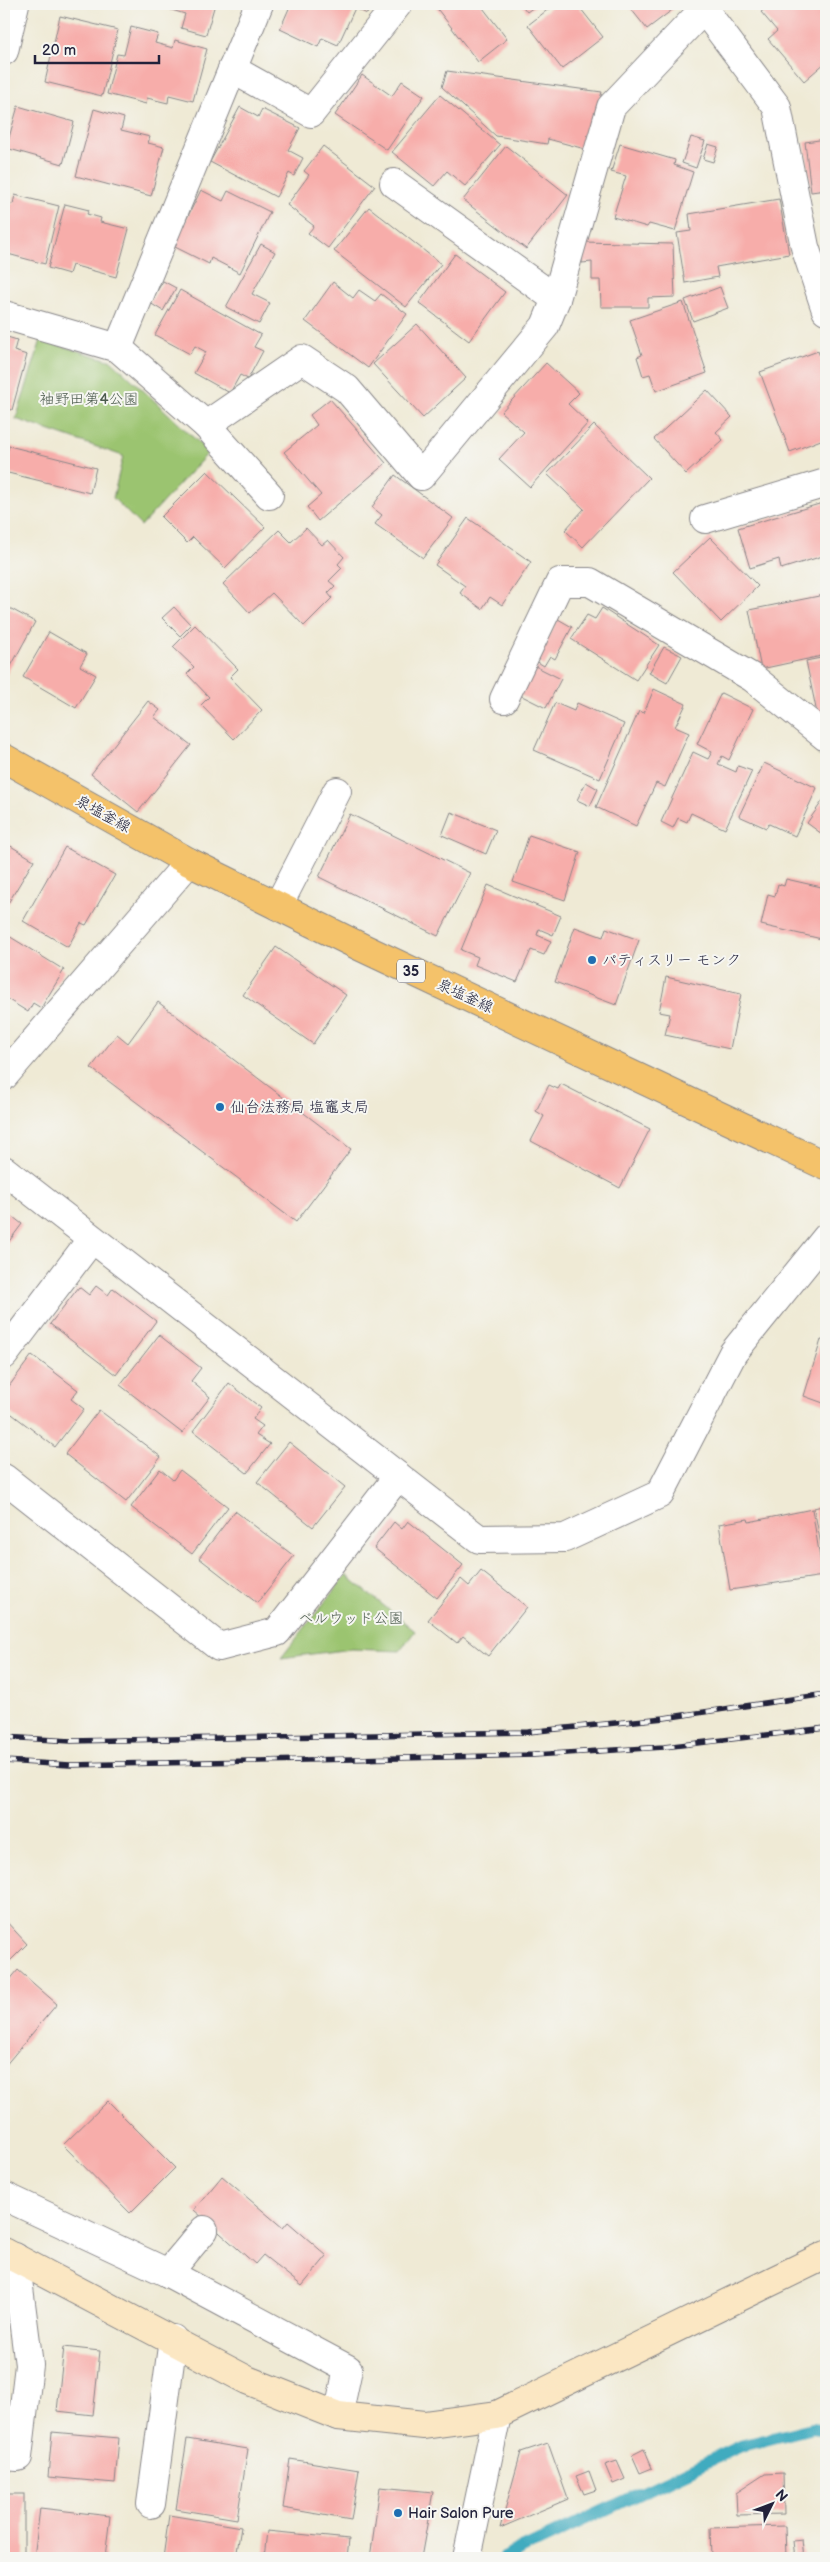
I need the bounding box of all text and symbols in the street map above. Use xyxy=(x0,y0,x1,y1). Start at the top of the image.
scale bar xyxy=(35,32,159,64)
text: 20 m xyxy=(42,41,76,60)
park label: 袖野田第4公園 xyxy=(39,390,139,409)
street label: 泉塩釜線 xyxy=(72,791,134,837)
place label: パティスリー モンク xyxy=(602,951,741,970)
marker: パティスリー モンク xyxy=(586,954,598,966)
road number: 35 xyxy=(397,959,425,982)
street label: 泉塩釜線 xyxy=(434,975,496,1017)
place label: 仙台法務局 塩竈支局 xyxy=(230,1098,369,1117)
marker: 仙台法務局 塩竈支局 xyxy=(214,1101,226,1113)
park label: ベルウッド公園 xyxy=(298,1609,404,1628)
north arrow xyxy=(748,2480,798,2530)
text: N xyxy=(771,2486,791,2505)
place label: Hair Salon Pure xyxy=(408,2504,514,2523)
marker: Hair Salon Pure xyxy=(392,2507,404,2519)

